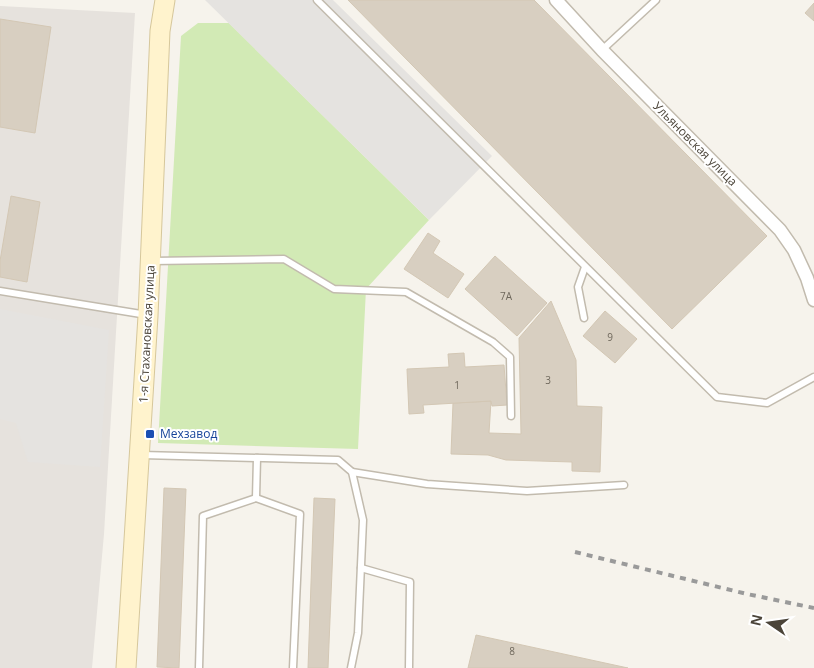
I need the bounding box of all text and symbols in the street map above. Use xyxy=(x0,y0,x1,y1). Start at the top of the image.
street label: Ульяновская улица xyxy=(649,98,741,190)
street label: 1-я Стахановская улица xyxy=(134,265,159,403)
house number: 7А xyxy=(500,289,513,303)
house number: 9 xyxy=(607,330,613,344)
house number: 3 xyxy=(545,373,551,387)
house number: 1 xyxy=(454,378,460,392)
place label: Мехзавод xyxy=(160,425,217,442)
marker: Мехзавод xyxy=(144,428,156,440)
north arrow xyxy=(744,598,794,648)
text: N xyxy=(745,612,766,628)
house number: 8 xyxy=(509,644,515,658)

